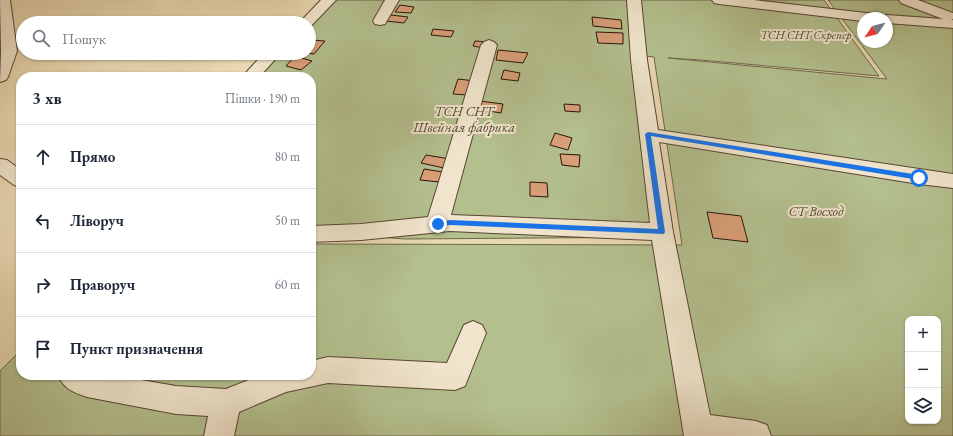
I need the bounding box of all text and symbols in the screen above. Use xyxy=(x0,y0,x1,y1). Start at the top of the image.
north arrow xyxy=(857,12,893,48)
search box xyxy=(16,16,316,60)
icon: search xyxy=(30,27,52,49)
park label: ТСН СНТ Скрепер xyxy=(760,27,852,43)
text: Пошук xyxy=(62,29,106,48)
text: 3 хв xyxy=(32,87,62,109)
text: Пішки · 190 m xyxy=(225,90,300,107)
park label: ТСН СНТ Швейная фабрика xyxy=(412,102,515,136)
icon: ahead xyxy=(32,146,54,168)
text: Прямо xyxy=(70,147,115,166)
text: 80 m xyxy=(275,148,300,165)
route start xyxy=(910,169,928,187)
park label: СТ Восход xyxy=(788,202,844,220)
icon: left xyxy=(32,210,54,232)
text: Ліворуч xyxy=(70,211,124,230)
text: 50 m xyxy=(275,212,300,229)
route end xyxy=(429,215,447,233)
icon: right xyxy=(32,274,54,296)
text: Праворуч xyxy=(70,275,135,294)
text: 60 m xyxy=(275,276,300,293)
map controls xyxy=(905,316,941,424)
button: + xyxy=(905,316,941,352)
icon: arrive xyxy=(32,338,54,360)
text: Пункт призначення xyxy=(70,339,203,358)
button: − xyxy=(905,352,941,388)
button: layers xyxy=(905,388,941,424)

